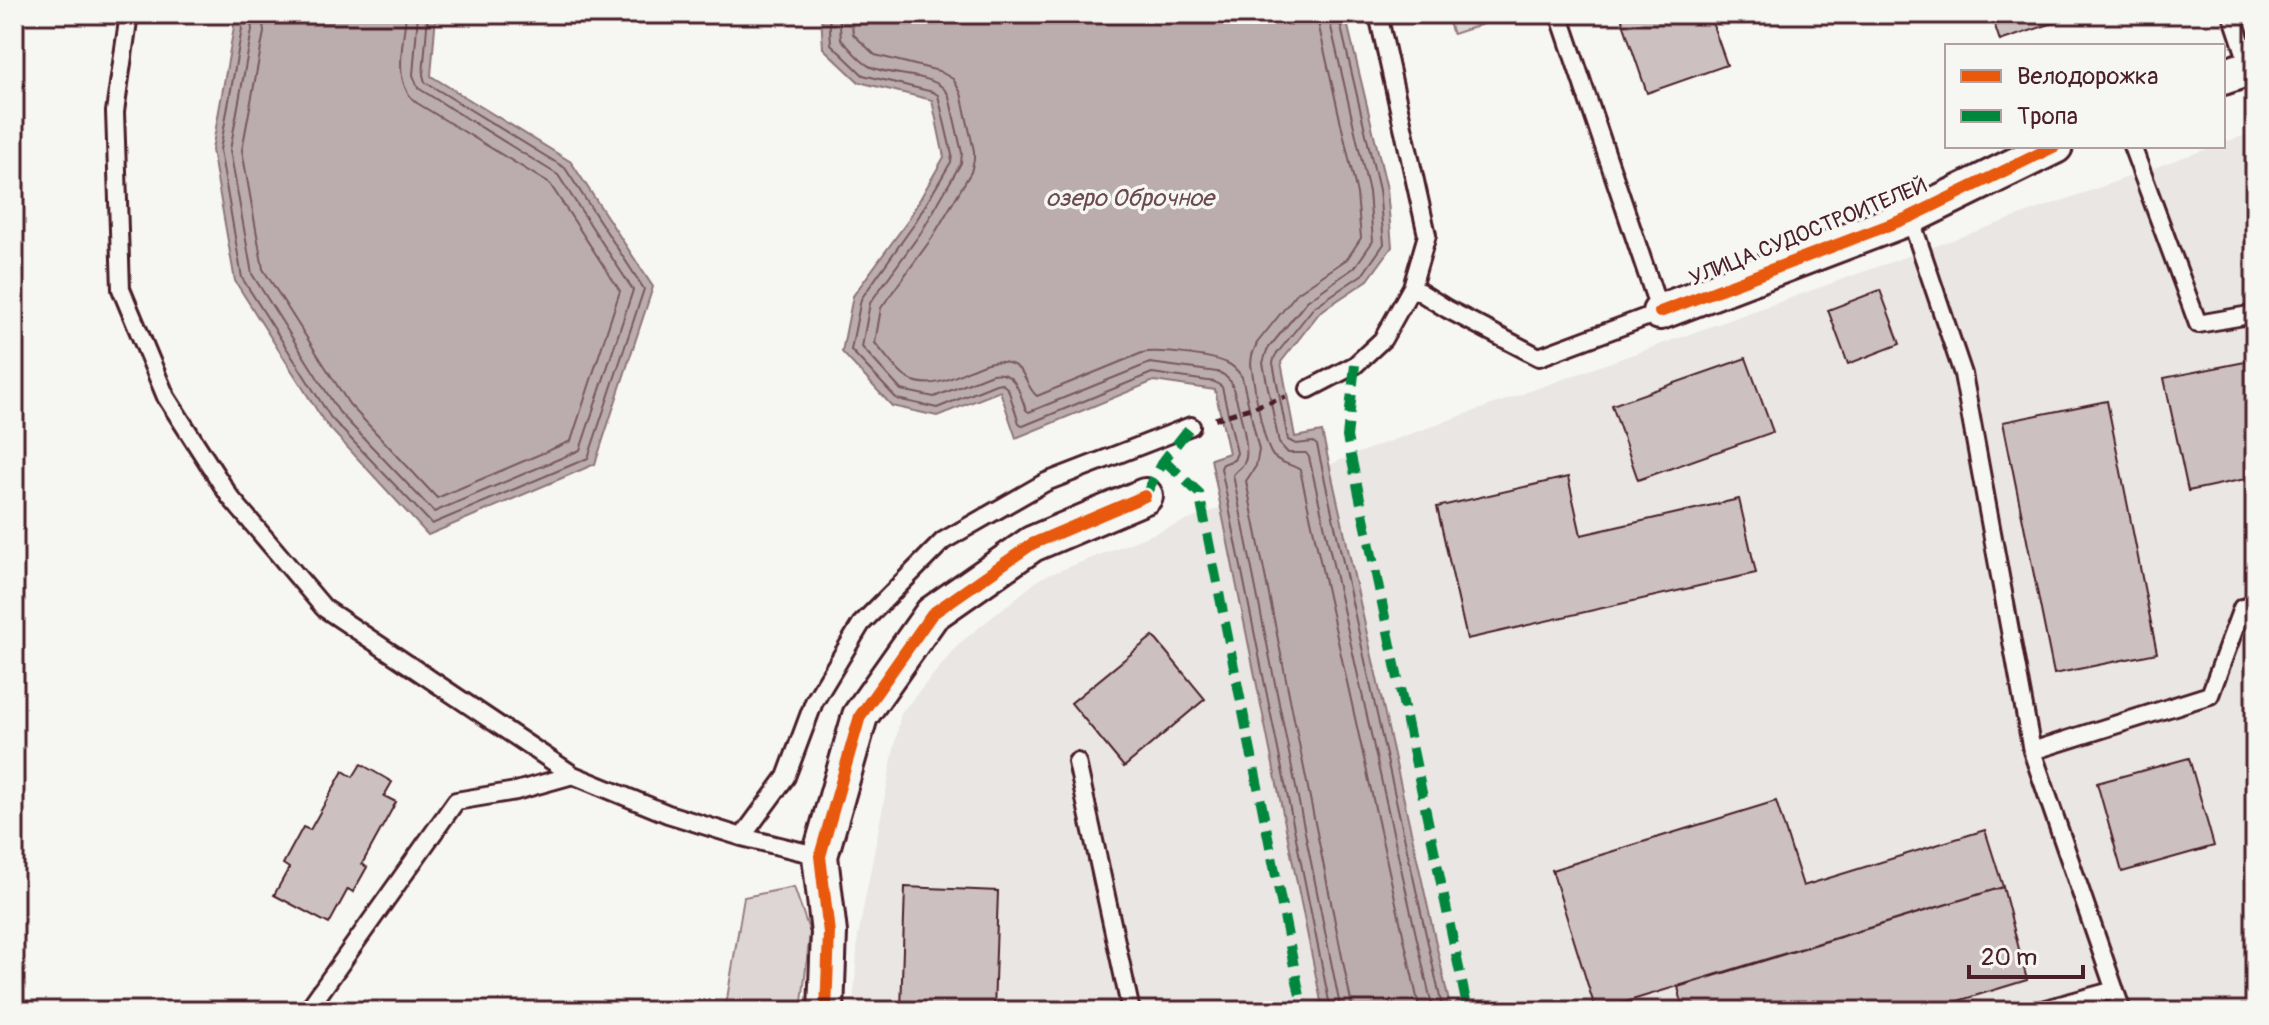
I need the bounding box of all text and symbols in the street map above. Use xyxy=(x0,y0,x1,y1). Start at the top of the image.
legend xyxy=(1945,44,2225,148)
text: Велодорожка xyxy=(2017,62,2158,91)
text: Тропа xyxy=(2017,102,2078,131)
street label: УЛИЦА СУДОСТРОИТЕЛЕЙ xyxy=(1685,172,1931,292)
water label: озеро Оброчное xyxy=(1046,184,1216,213)
scale bar xyxy=(1969,929,2083,979)
text: 20 m xyxy=(1981,943,2037,972)

